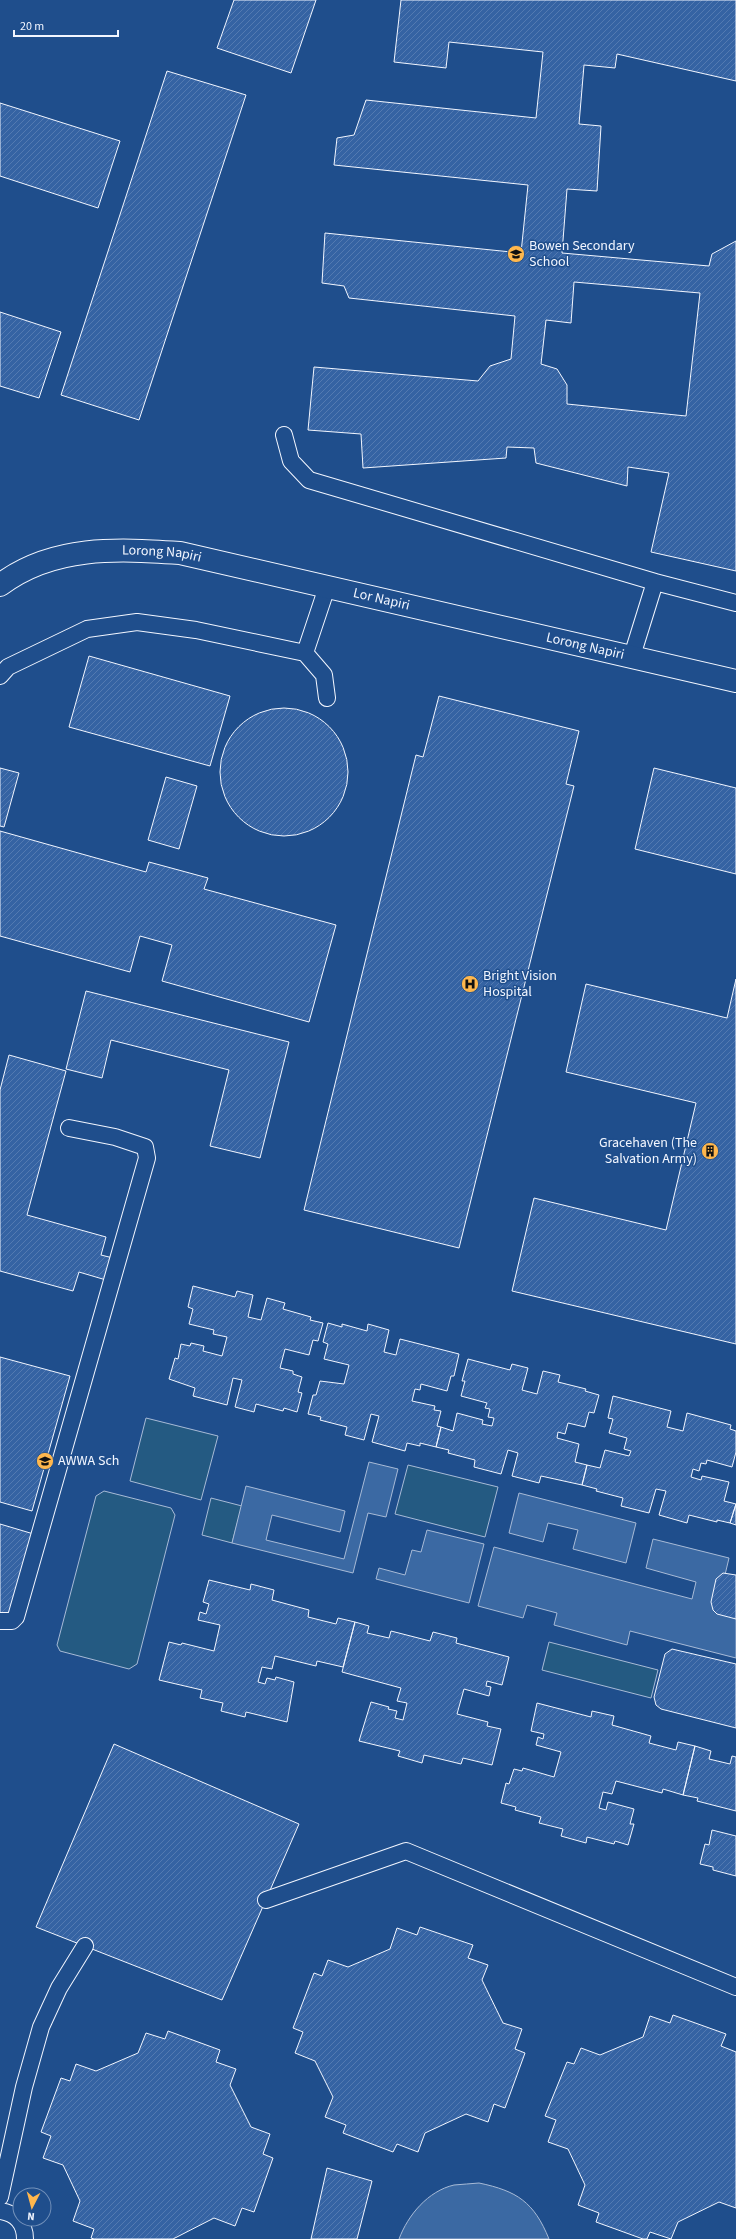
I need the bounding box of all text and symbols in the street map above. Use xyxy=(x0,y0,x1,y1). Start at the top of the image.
scale bar xyxy=(14,12,118,38)
text: 20 m xyxy=(20,18,44,35)
place label: Bowen Secondary School xyxy=(529,236,635,272)
school or university icon: Bowen Secondary School xyxy=(506,244,526,264)
street label: Lorong Napiri xyxy=(122,541,203,568)
street label: Lor Napiri xyxy=(351,583,412,616)
street label: Lorong Napiri xyxy=(544,628,626,665)
place label: Bright Vision Hospital xyxy=(483,966,557,1002)
hospital icon: Bright Vision Hospital xyxy=(460,974,480,994)
place label: Gracehaven (The Salvation Army) xyxy=(599,1133,697,1169)
building icon: Gracehaven (The Salvation Army) xyxy=(700,1141,720,1161)
school or university icon: AWWA Sch xyxy=(35,1451,55,1471)
place label: AWWA Sch xyxy=(58,1451,120,1471)
north arrow xyxy=(12,2187,52,2227)
text: N xyxy=(27,2209,35,2224)

